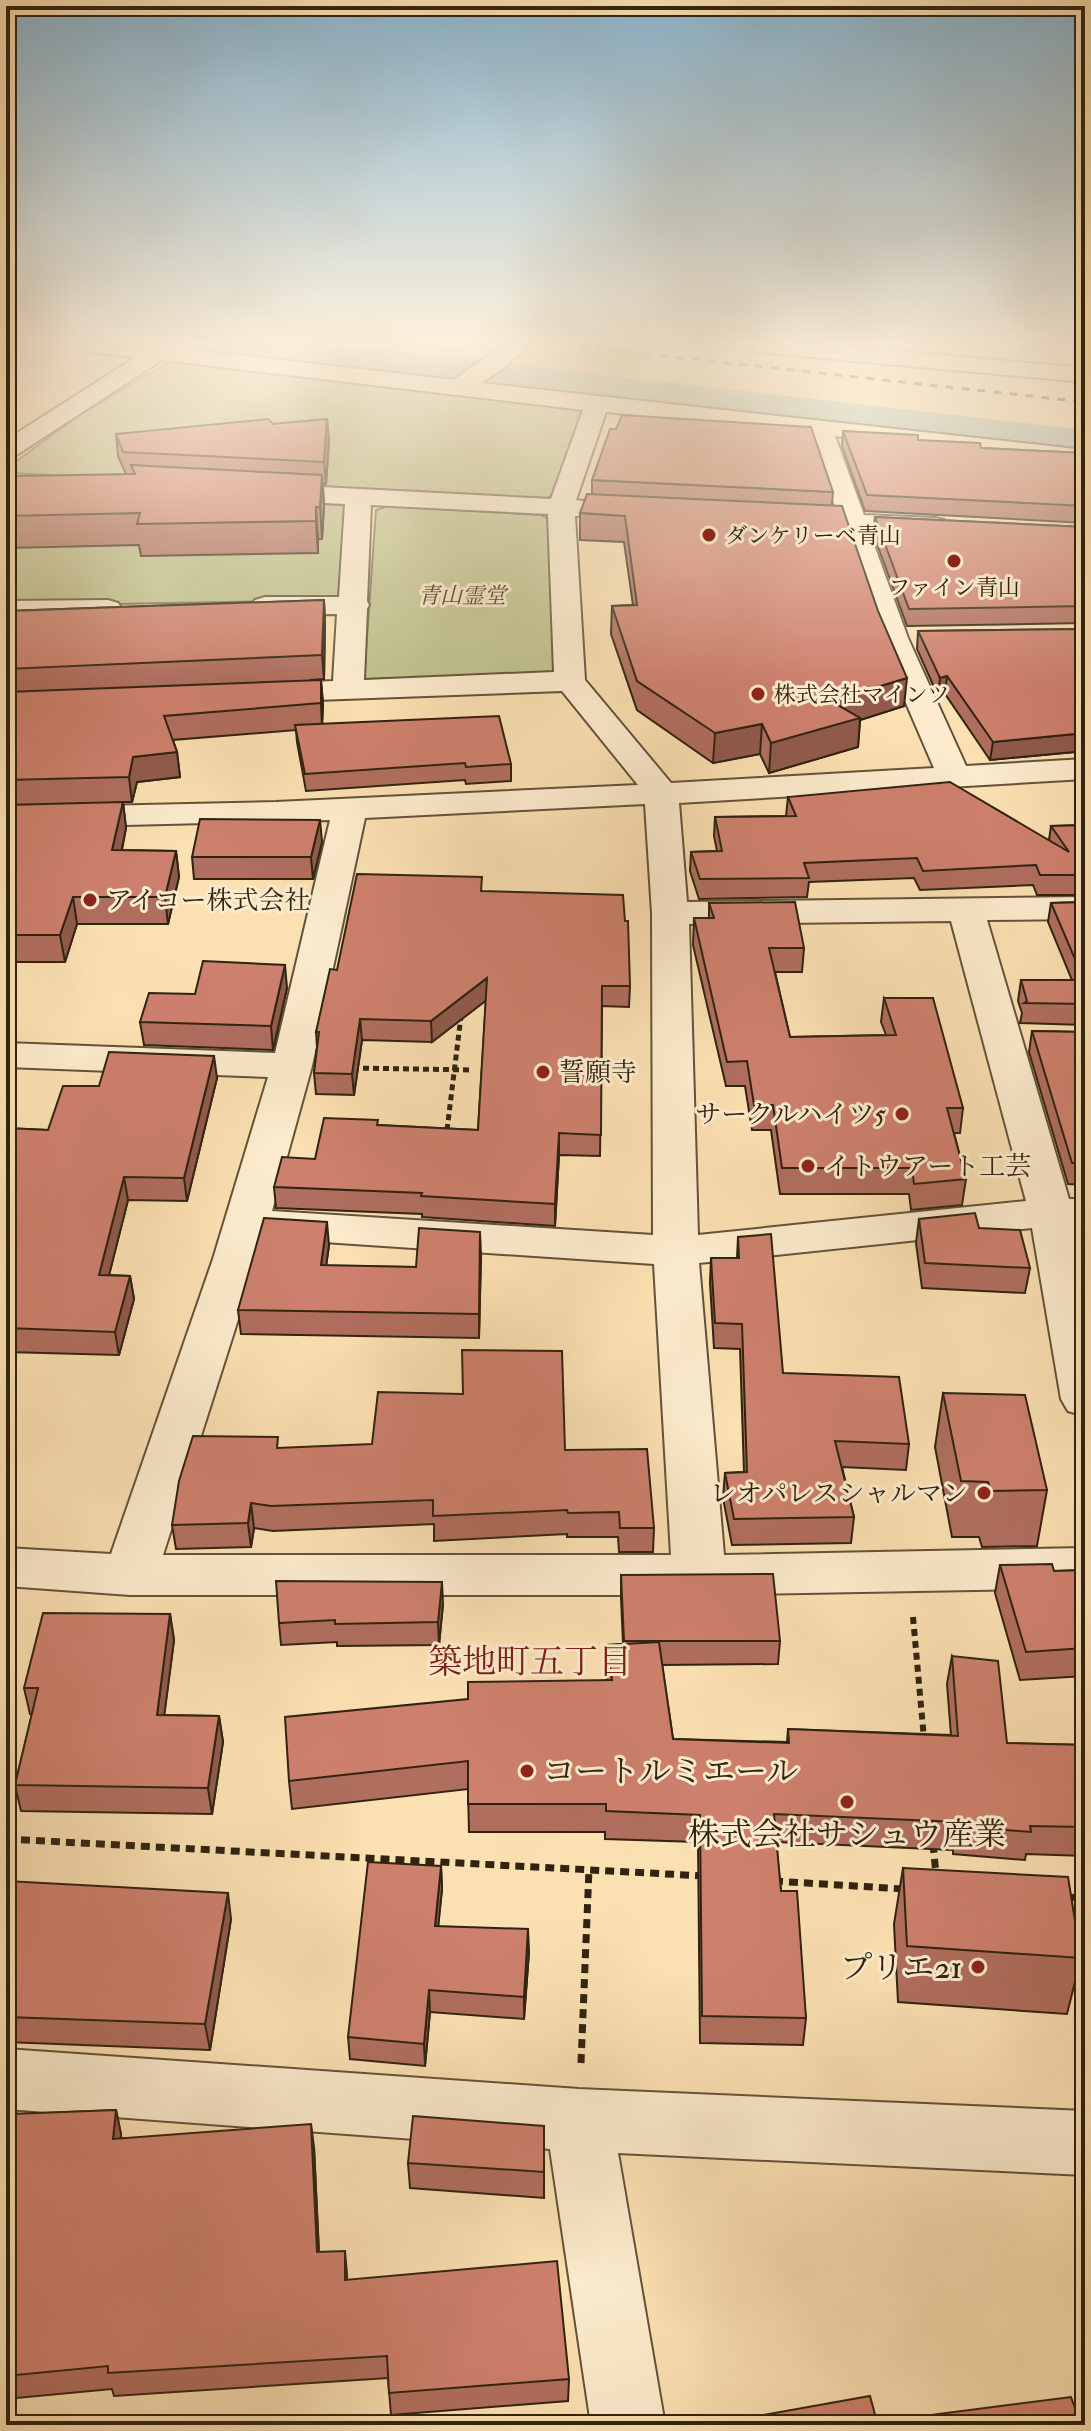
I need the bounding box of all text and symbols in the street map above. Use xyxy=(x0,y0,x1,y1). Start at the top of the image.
place label: ダンケリーベ青山 xyxy=(725,522,901,550)
marker: ダンケリーベ青山 xyxy=(700,526,718,544)
marker: ファイン青山 xyxy=(945,552,963,570)
place label: ファイン青山 xyxy=(888,574,1020,602)
park label: 青山霊堂 xyxy=(418,582,509,610)
place label: 株式会社マインツ xyxy=(774,681,950,709)
marker: 株式会社マインツ xyxy=(749,685,767,703)
place label: アイコー株式会社 xyxy=(106,885,311,917)
marker: アイコー株式会社 xyxy=(81,891,99,909)
place label: 誓願寺 xyxy=(559,1057,637,1089)
marker: 誓願寺 xyxy=(534,1063,552,1081)
place label: サークルハイツ5 xyxy=(695,1099,887,1131)
marker: サークルハイツ5 xyxy=(893,1105,911,1123)
place label: イトウアート工芸 xyxy=(824,1151,1031,1183)
marker: イトウアート工芸 xyxy=(799,1157,817,1175)
place label: レオパレスシャルマン xyxy=(710,1478,968,1510)
marker: レオパレスシャルマン xyxy=(975,1484,993,1502)
district label: 築地町五丁目 xyxy=(428,1641,632,1684)
place label: コートルミエール xyxy=(543,1752,798,1792)
marker: コートルミエール xyxy=(518,1762,536,1780)
marker: 株式会社サシュウ産業 xyxy=(838,1793,856,1811)
place label: 株式会社サシュウ産業 xyxy=(688,1815,1006,1855)
place label: プリエ21 xyxy=(840,1948,962,1988)
marker: プリエ21 xyxy=(969,1958,987,1976)

